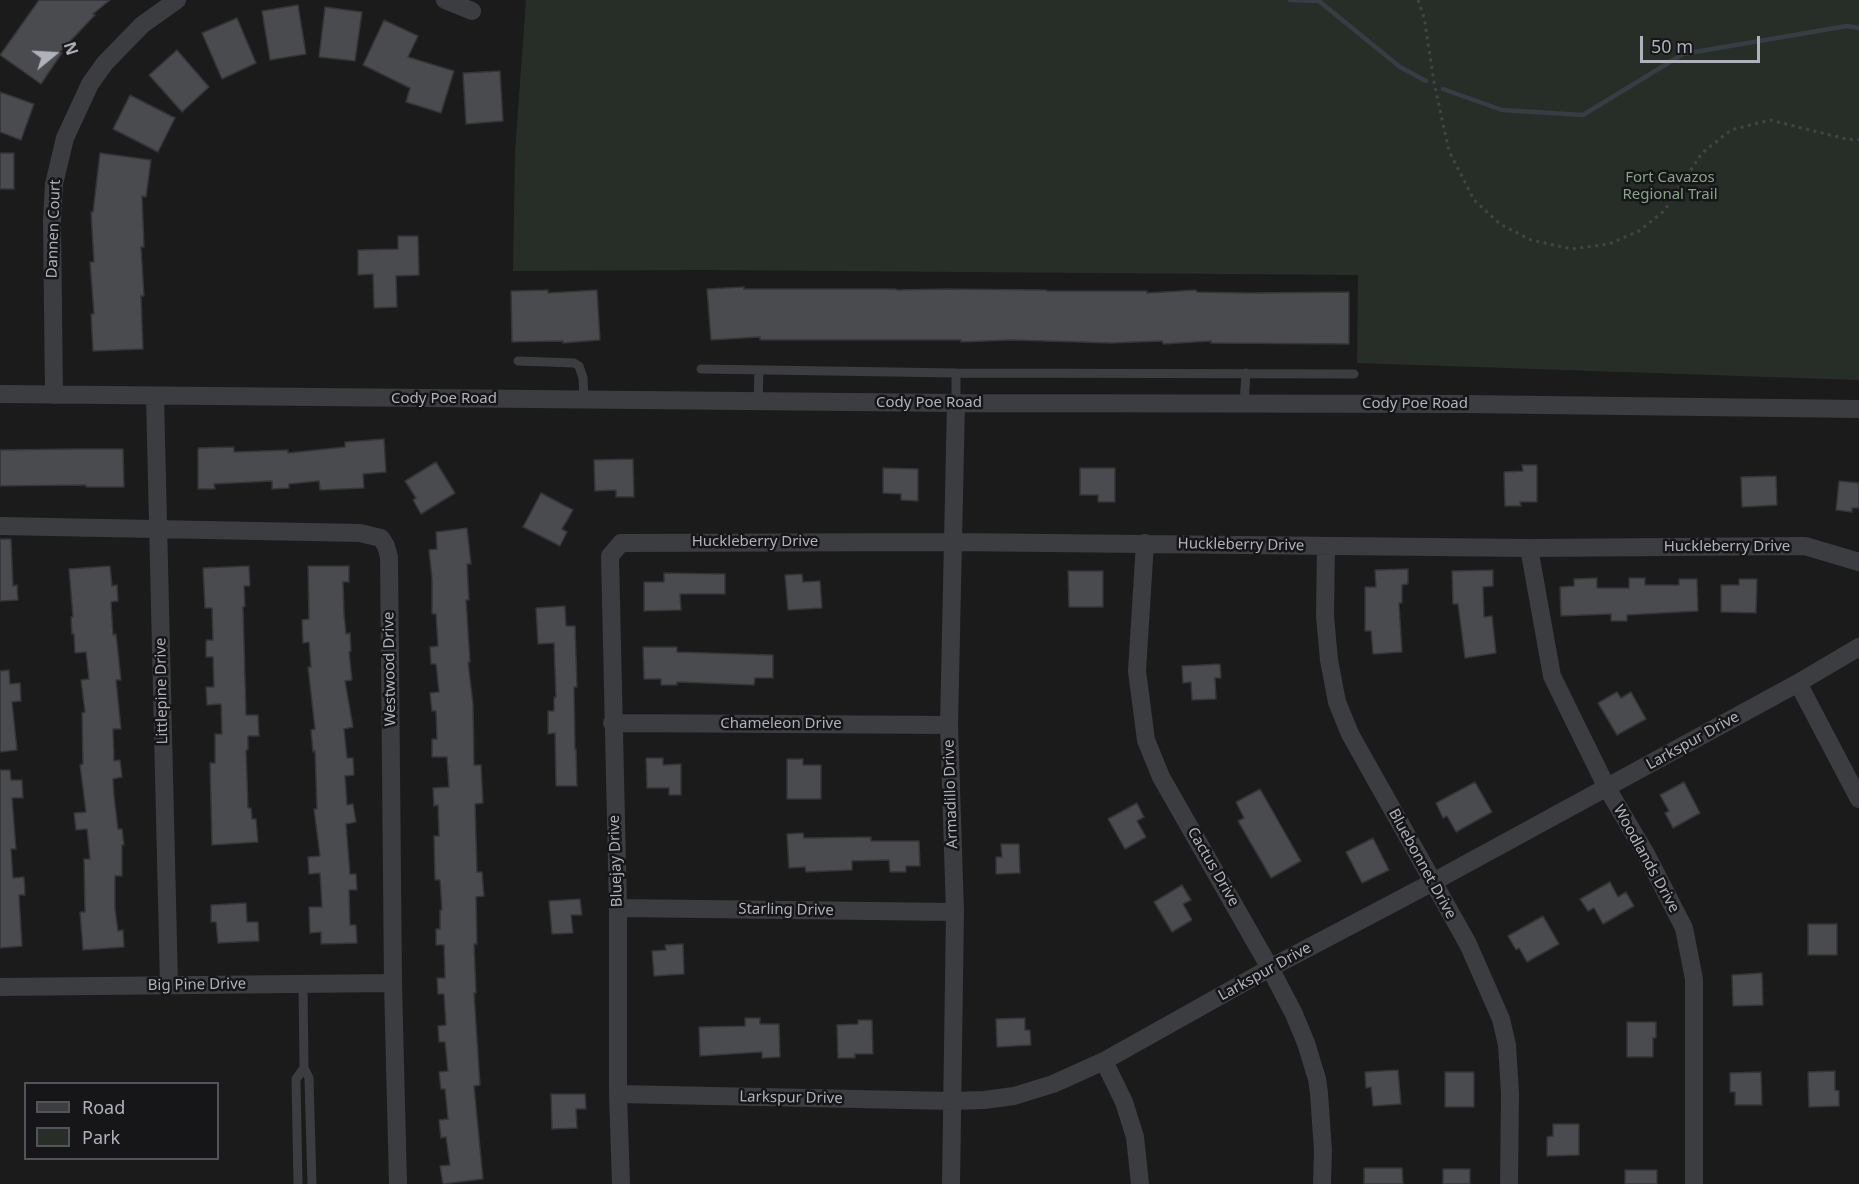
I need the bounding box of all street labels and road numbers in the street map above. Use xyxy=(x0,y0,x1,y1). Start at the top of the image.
street label: Dannen Court xyxy=(43,179,65,279)
street label: Cody Poe Road xyxy=(391,390,497,408)
street label: Cody Poe Road xyxy=(876,394,982,412)
street label: Cody Poe Road xyxy=(1362,395,1468,413)
street label: Huckleberry Drive xyxy=(692,533,818,551)
street label: Huckleberry Drive xyxy=(1178,535,1304,555)
street label: Huckleberry Drive xyxy=(1664,538,1790,556)
street label: Westwood Drive xyxy=(380,611,400,727)
street label: Littlepine Drive xyxy=(152,637,172,745)
street label: Larkspur Drive xyxy=(1643,708,1743,774)
street label: Chameleon Drive xyxy=(720,715,842,733)
street label: Armadillo Drive xyxy=(940,739,962,849)
street label: Woodlands Drive xyxy=(1609,802,1683,916)
street label: Bluebonnet Drive xyxy=(1384,806,1460,922)
street label: Bluejay Drive xyxy=(605,815,627,907)
street label: Cactus Drive xyxy=(1183,824,1243,910)
street label: Starling Drive xyxy=(738,900,834,920)
street label: Larkspur Drive xyxy=(1215,939,1315,1005)
street label: Big Pine Drive xyxy=(148,975,246,995)
street label: Larkspur Drive xyxy=(739,1088,843,1108)

